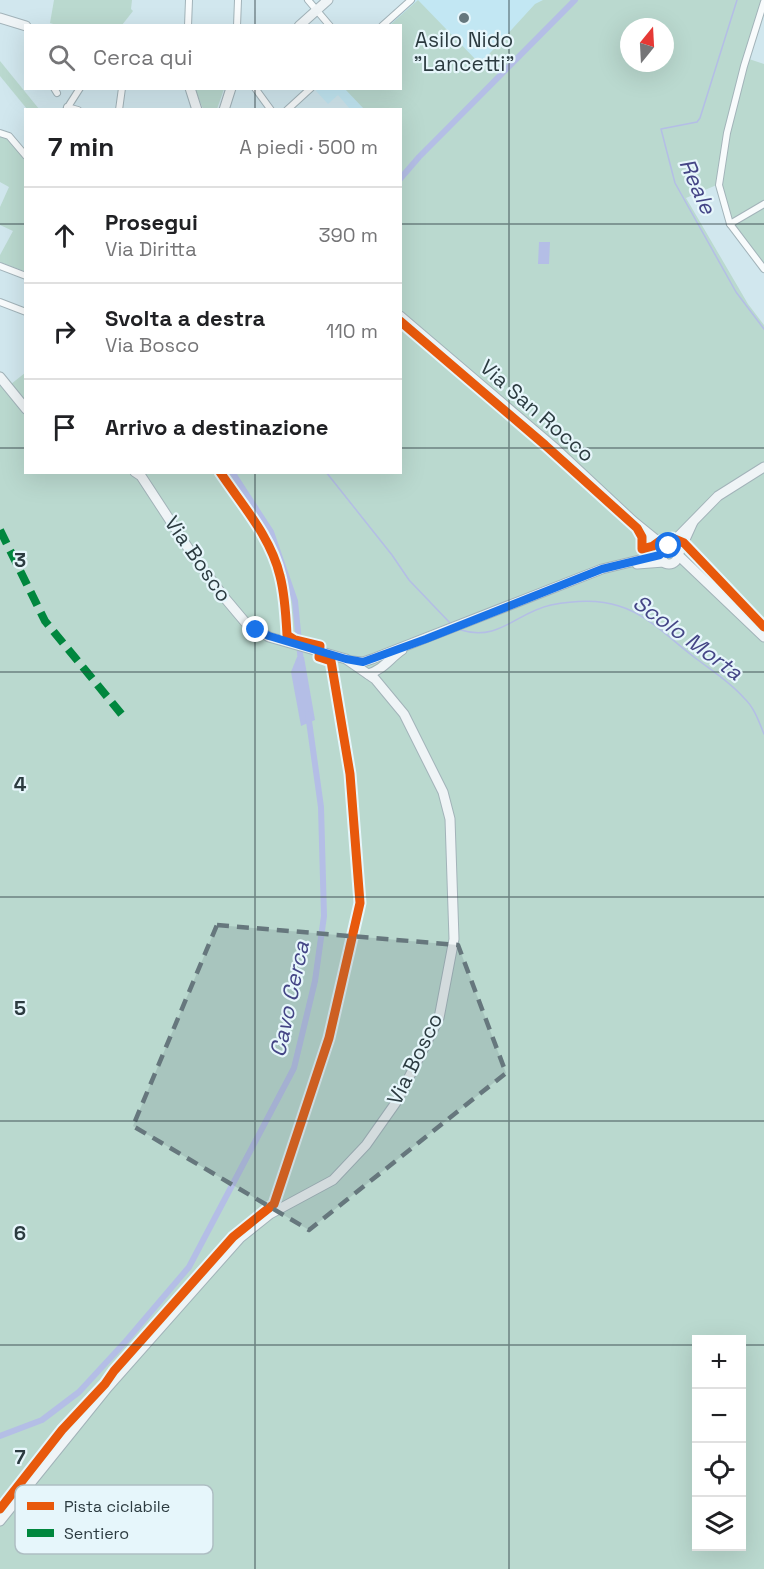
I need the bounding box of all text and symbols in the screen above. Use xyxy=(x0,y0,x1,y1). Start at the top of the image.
marker: Asilo Nido "Lancetti" xyxy=(457,11,471,25)
north arrow xyxy=(620,18,674,72)
search box xyxy=(24,24,402,90)
place label: Asilo Nido "Lancetti" xyxy=(414,26,514,77)
icon: search xyxy=(45,41,78,74)
text: Cerca qui xyxy=(93,43,193,71)
text: 7 min xyxy=(48,130,114,164)
text: A piedi · 500 m xyxy=(239,134,378,160)
water label: Reale xyxy=(673,154,723,219)
text: Prosegui xyxy=(105,208,198,236)
icon: ahead xyxy=(48,219,81,252)
text: 390 m xyxy=(319,222,378,248)
text: Via Diritta xyxy=(105,236,197,262)
text: Svolta a destra xyxy=(105,304,265,332)
icon: right xyxy=(48,315,81,348)
text: 110 m xyxy=(326,318,378,344)
text: Via Bosco xyxy=(105,332,199,358)
street label: Via San Rocco xyxy=(474,353,600,468)
icon: arrive xyxy=(48,411,81,444)
text: Arrivo a destinazione xyxy=(105,413,328,441)
street label: Via Bosco xyxy=(159,510,238,607)
route start xyxy=(655,532,681,558)
text: 3 xyxy=(14,547,26,573)
water label: Scolo Morta xyxy=(628,588,748,686)
route end xyxy=(242,616,268,642)
text: 4 xyxy=(14,771,27,797)
water label: Cavo Cerca xyxy=(263,938,315,1059)
text: 5 xyxy=(14,995,26,1021)
street label: Via Bosco xyxy=(381,1008,448,1109)
text: 6 xyxy=(14,1220,26,1246)
map controls xyxy=(692,1335,746,1551)
button: + xyxy=(692,1335,746,1389)
button: − xyxy=(692,1389,746,1443)
button: locate xyxy=(692,1443,746,1497)
text: 7 xyxy=(14,1444,26,1470)
legend xyxy=(15,1485,213,1554)
text: Pista ciclabile xyxy=(64,1496,170,1517)
button: layers xyxy=(692,1497,746,1551)
text: Sentiero xyxy=(64,1523,129,1544)

